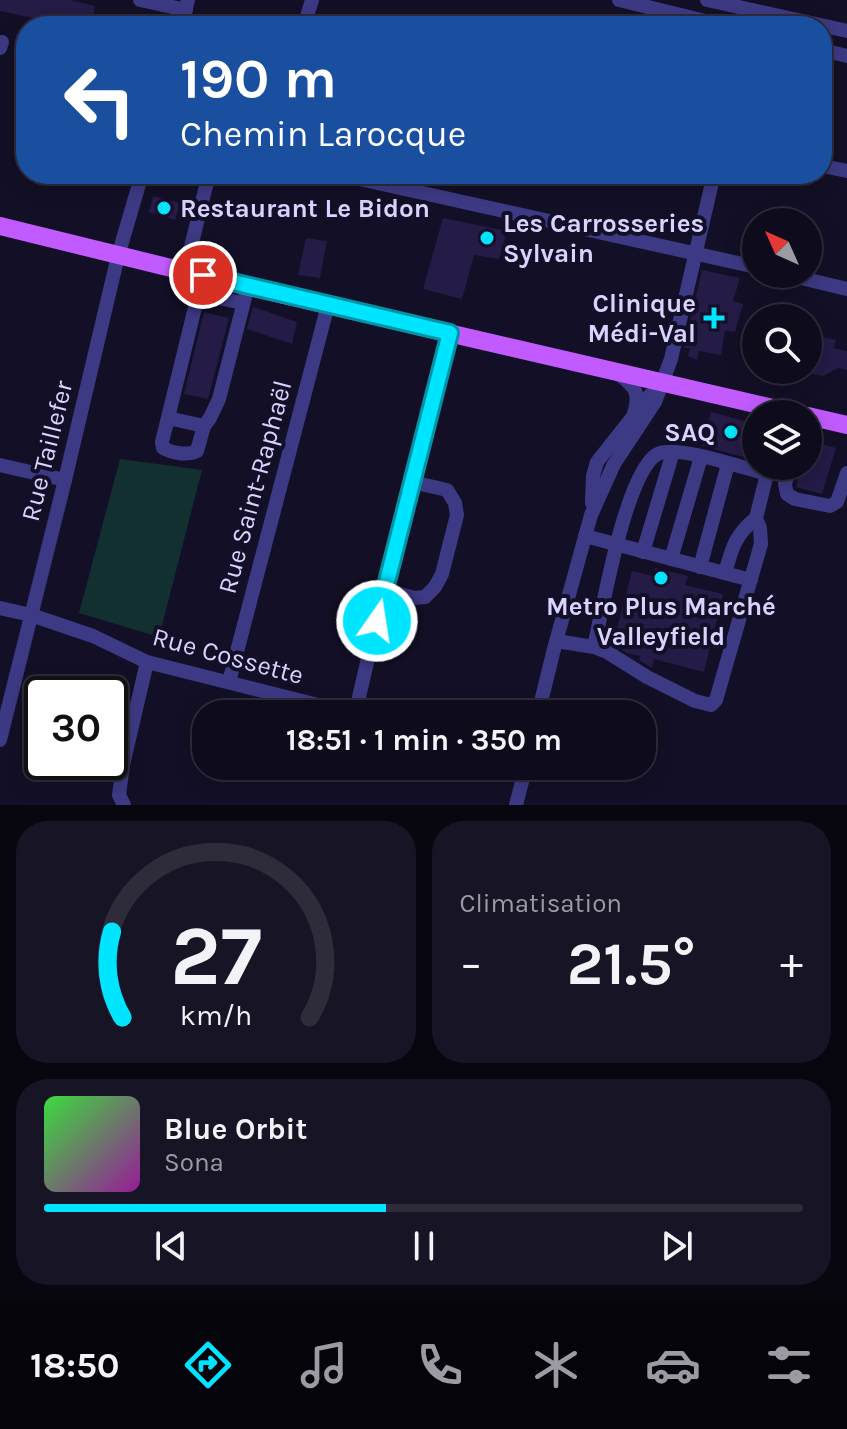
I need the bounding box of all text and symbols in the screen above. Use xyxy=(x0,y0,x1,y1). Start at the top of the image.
text: 190 m xyxy=(180,46,337,111)
icon: left xyxy=(48,48,152,152)
text: Chemin Larocque xyxy=(180,113,466,155)
place label: Restaurant Le Bidon xyxy=(180,193,430,224)
marker: Restaurant Le Bidon xyxy=(155,199,173,217)
place label: Les Carrosseries Sylvain xyxy=(503,208,704,269)
north arrow xyxy=(742,208,822,288)
map controls xyxy=(742,208,822,480)
marker: Les Carrosseries Sylvain xyxy=(478,229,496,247)
pin xyxy=(169,241,237,309)
icon: arrive xyxy=(181,253,225,297)
place label: Clinique Médi-Val xyxy=(588,288,696,349)
button: search xyxy=(742,304,822,384)
marker: Clinique Médi-Val xyxy=(703,307,725,329)
street label: Rue Taillefer xyxy=(15,377,80,524)
street label: Rue Saint-Raphaël xyxy=(212,377,298,597)
button: layers xyxy=(742,400,822,480)
place label: SAQ xyxy=(664,417,715,448)
marker: SAQ xyxy=(722,423,740,441)
marker: Metro Plus Marché Valleyfield xyxy=(652,569,670,587)
position arrow xyxy=(335,579,419,663)
place label: Metro Plus Marché Valleyfield xyxy=(546,591,776,652)
street label: Rue Cossette xyxy=(149,621,307,691)
speed limit sign: 30 xyxy=(24,676,128,780)
text: 18:51 · 1 min · 350 m xyxy=(286,722,562,758)
text: Climatisation xyxy=(460,888,622,919)
text: 27 xyxy=(170,908,262,1005)
text: 21.5° xyxy=(567,929,696,999)
text: − xyxy=(460,938,483,989)
text: + xyxy=(780,938,803,989)
text: km/h xyxy=(180,999,252,1032)
text: Blue Orbit xyxy=(164,1111,307,1147)
text: Sona xyxy=(164,1147,224,1178)
icon: previous xyxy=(149,1224,193,1268)
icon: pause xyxy=(402,1224,446,1268)
icon: next xyxy=(655,1224,699,1268)
icon: directions xyxy=(180,1337,236,1393)
icon: music xyxy=(296,1337,352,1393)
icon: phone xyxy=(412,1337,468,1393)
icon: climate xyxy=(528,1337,584,1393)
icon: car xyxy=(645,1337,701,1393)
icon: filters xyxy=(761,1337,817,1393)
text: 18:50 xyxy=(30,1344,120,1386)

